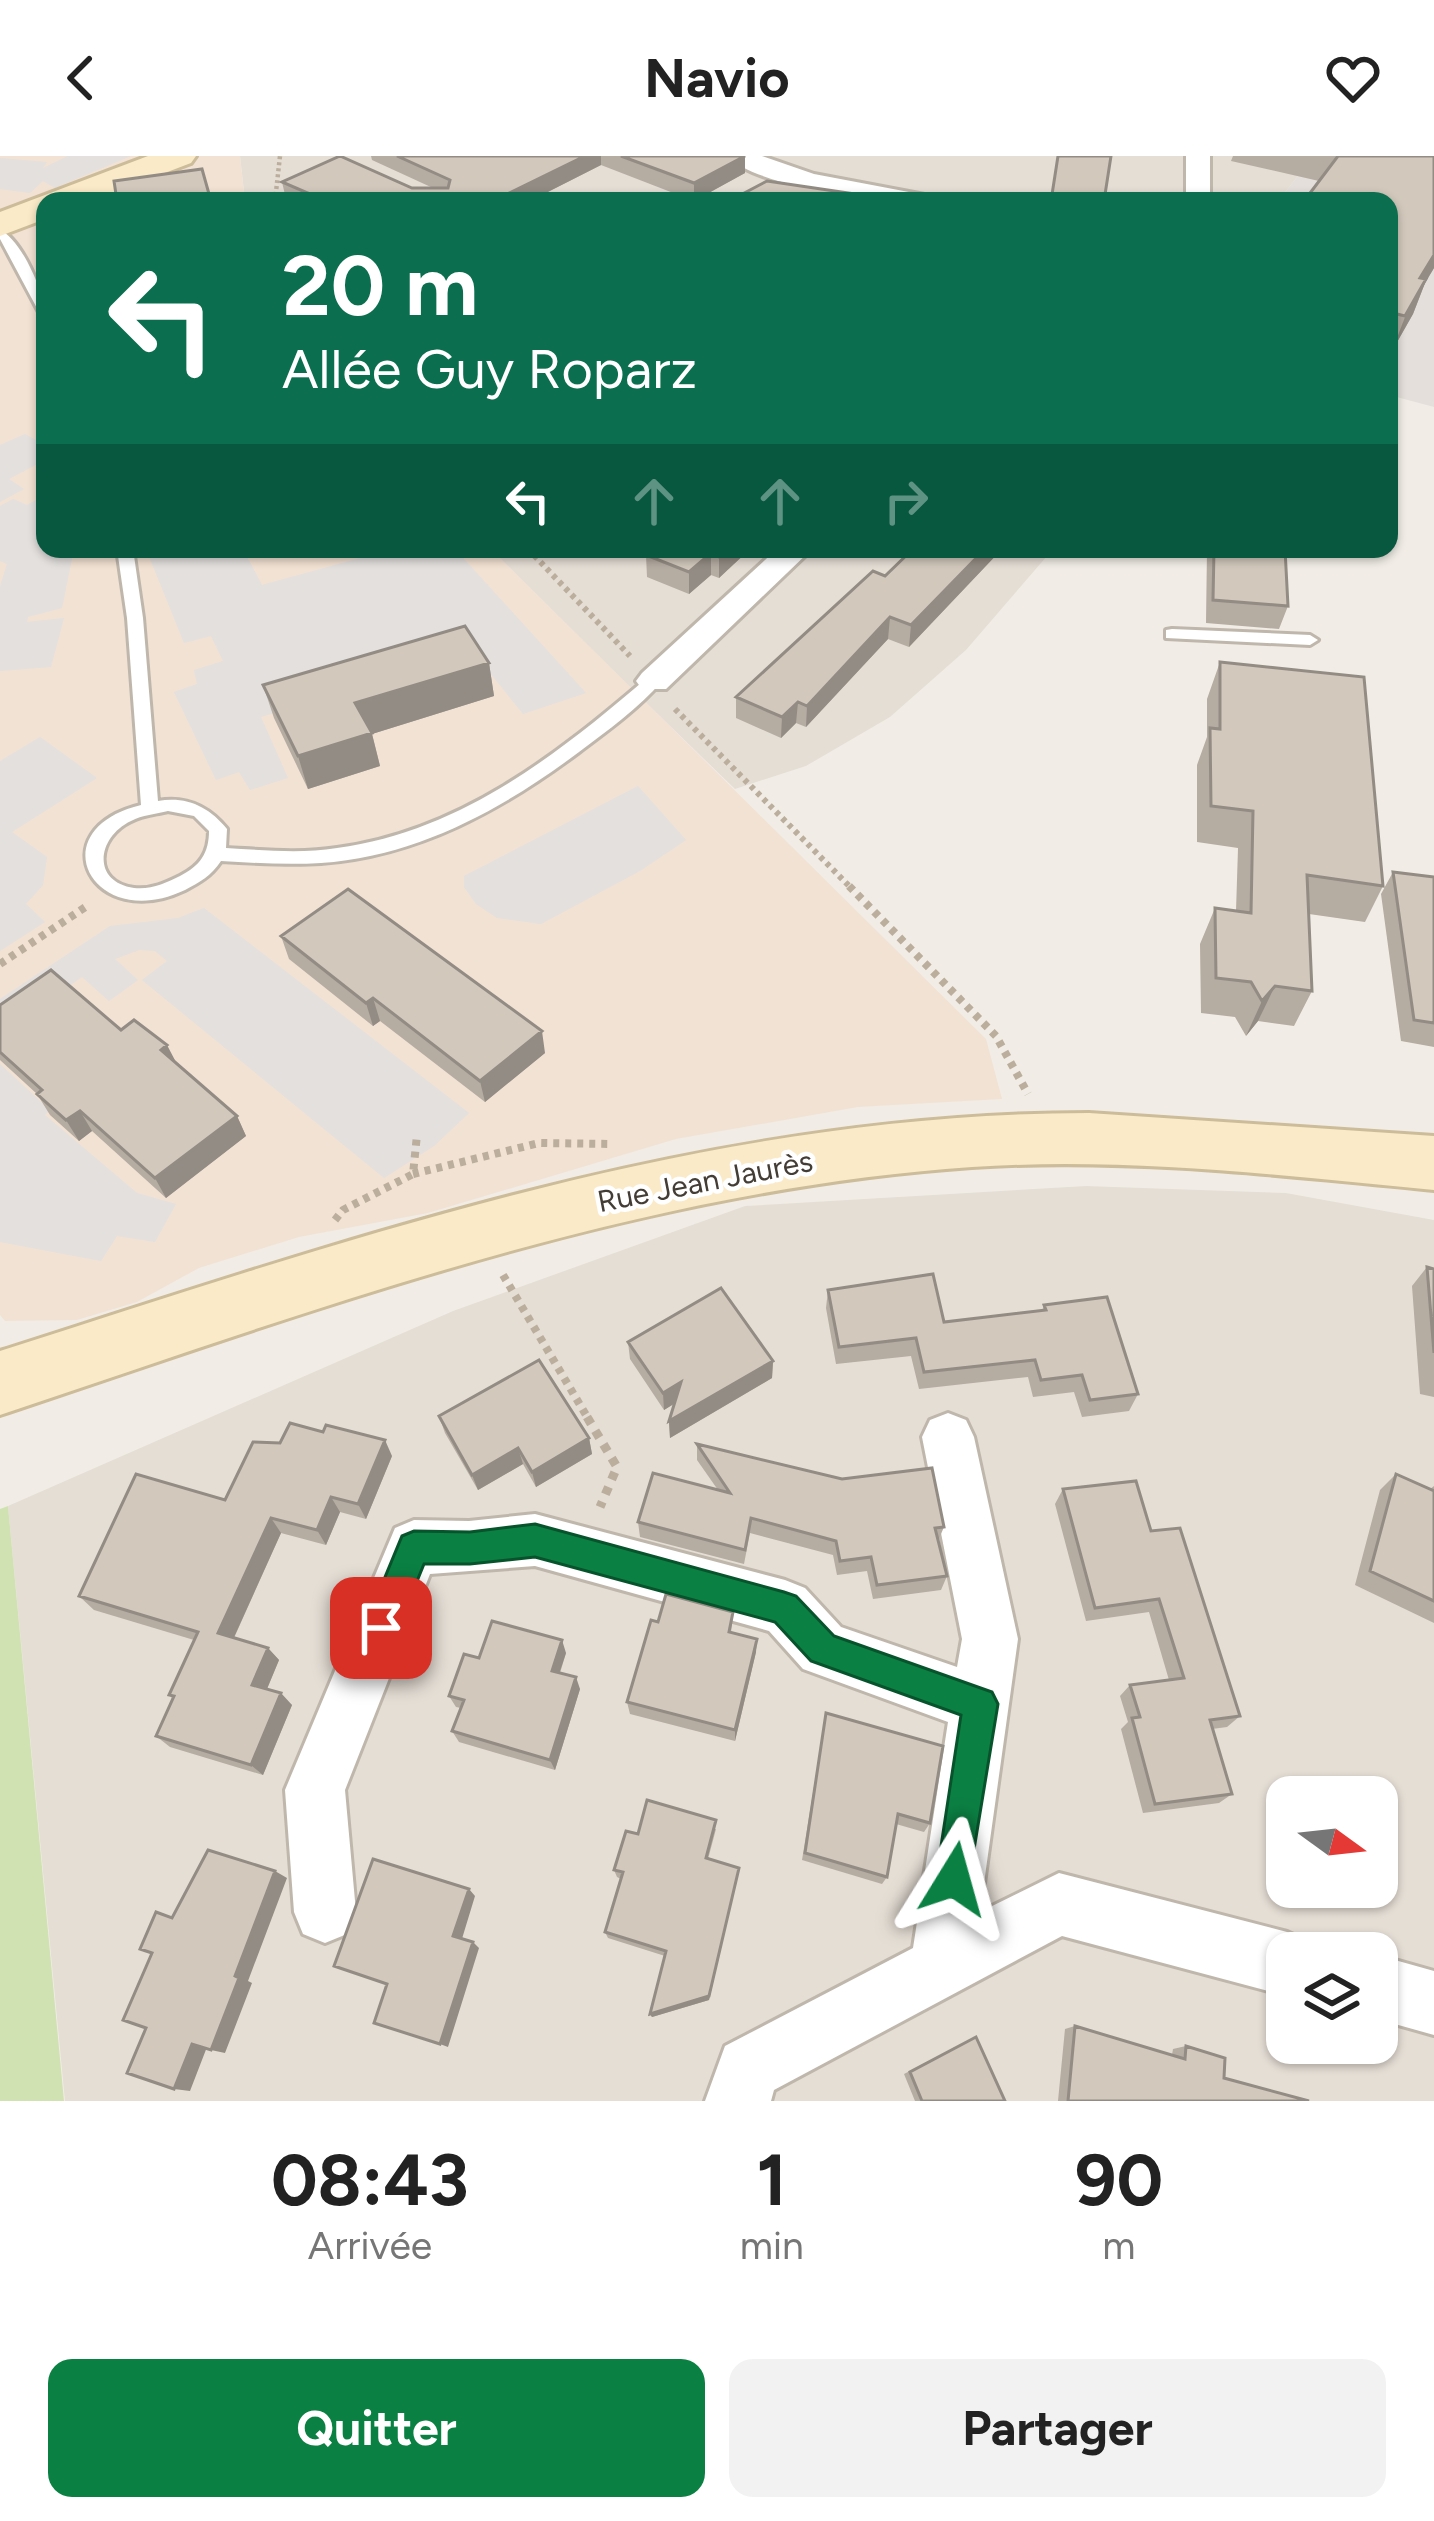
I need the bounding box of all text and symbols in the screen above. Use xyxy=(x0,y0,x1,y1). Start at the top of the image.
icon: back xyxy=(48,45,114,111)
icon: heart xyxy=(1320,45,1386,111)
text: Navio xyxy=(644,46,790,111)
text: 20 m xyxy=(282,235,478,336)
icon: left xyxy=(84,240,240,396)
text: Allée Guy Roparz xyxy=(282,337,697,402)
icon: left xyxy=(495,468,561,534)
icon: ahead xyxy=(621,468,687,534)
icon: ahead xyxy=(747,468,813,534)
icon: right xyxy=(873,468,939,534)
street label: Rue Jean Jaurès xyxy=(594,1142,816,1220)
pin xyxy=(330,1577,432,1679)
icon: arrive xyxy=(348,1595,414,1661)
north arrow xyxy=(1266,1776,1398,1908)
map controls xyxy=(1266,1776,1398,2064)
position arrow xyxy=(891,1816,1017,1942)
button: layers xyxy=(1266,1932,1398,2064)
text: 08:43 xyxy=(271,2137,469,2223)
text: 1 xyxy=(757,2137,787,2223)
text: 90 xyxy=(1075,2137,1163,2223)
text: Arrivée xyxy=(308,2222,432,2269)
text: min xyxy=(740,2222,804,2269)
text: m xyxy=(1102,2222,1136,2269)
button: Quitter xyxy=(48,2359,705,2497)
button: Partager xyxy=(729,2359,1386,2497)

